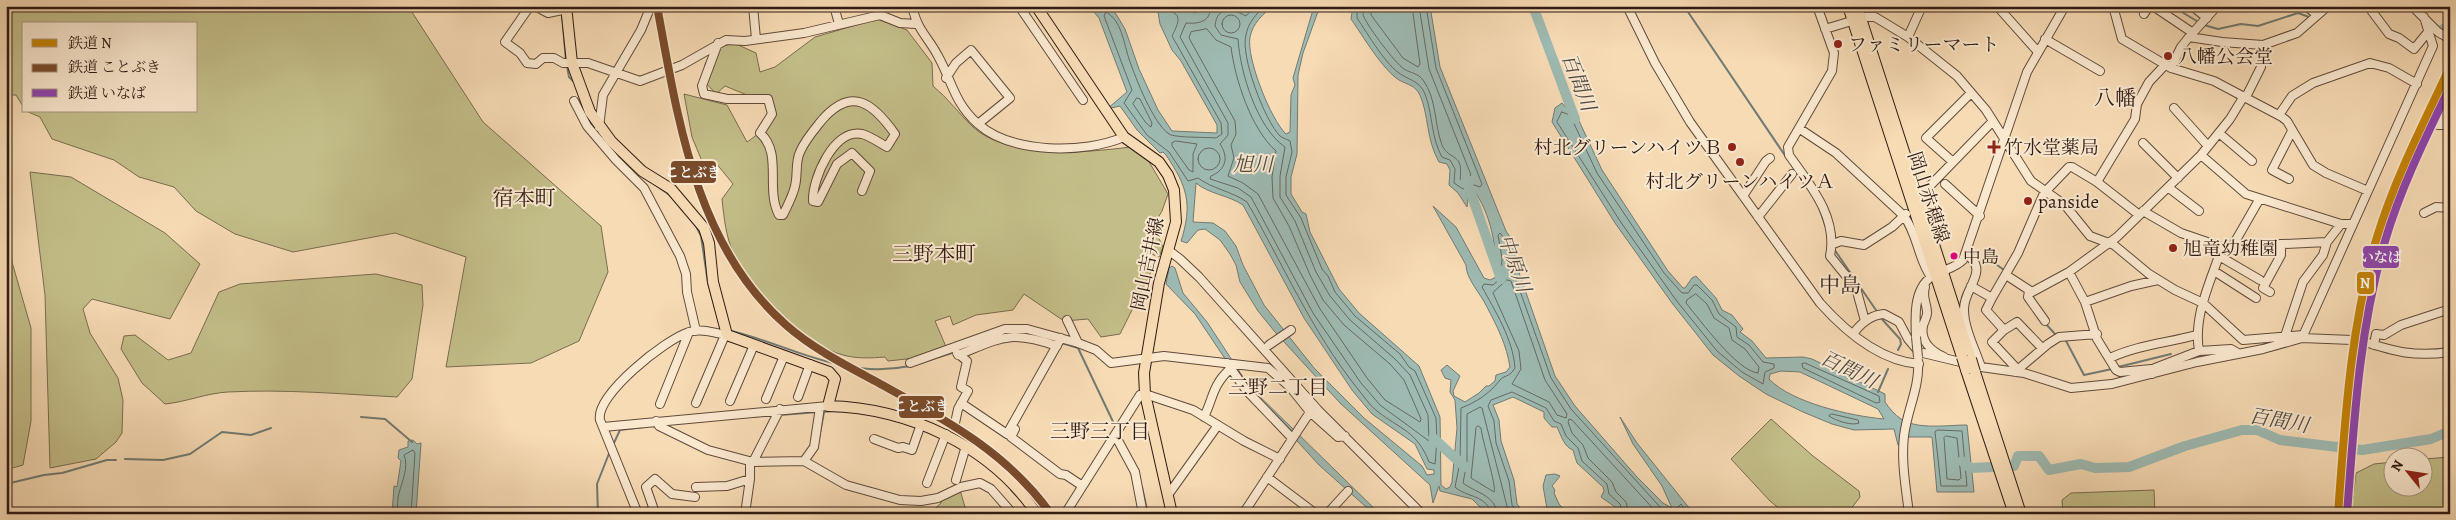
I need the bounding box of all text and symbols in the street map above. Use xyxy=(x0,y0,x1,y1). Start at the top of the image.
legend xyxy=(22,22,198,112)
place label: ファミリーマート xyxy=(1848,32,2000,58)
text: 鉄道 N xyxy=(68,33,112,53)
marker: ファミリーマート xyxy=(1832,38,1844,50)
place label: 八幡公会堂 xyxy=(2178,44,2273,70)
water label: 百間川 xyxy=(1555,49,1603,117)
marker: 八幡公会堂 xyxy=(2162,50,2174,62)
text: 鉄道 ことぶき xyxy=(68,57,161,77)
text: 鉄道 いなば xyxy=(68,83,146,103)
district label: 八幡 xyxy=(2094,84,2136,112)
place label: 村北グリーンハイツＢ xyxy=(1534,135,1722,161)
place label: 竹水堂薬局 xyxy=(2004,135,2099,161)
marker: 村北グリーンハイツＢ xyxy=(1726,141,1738,153)
marker: 竹水堂薬局 xyxy=(1988,141,2000,153)
street label: 岡山赤穂線 xyxy=(1901,148,1955,247)
water label: 旭川 xyxy=(1233,151,1275,178)
marker: 村北グリーンハイツＡ xyxy=(1734,156,1746,168)
line badge: ことぶき xyxy=(670,160,717,184)
text: ことぶき xyxy=(665,163,721,182)
place label: 村北グリーンハイツＡ xyxy=(1646,169,1834,195)
district label: 宿本町 xyxy=(493,184,556,212)
place label: panside xyxy=(2038,189,2099,215)
marker: panside xyxy=(2022,195,2034,207)
street label: 岡山吉井線 xyxy=(1125,215,1171,313)
water label: 中原川 xyxy=(1492,230,1538,298)
place label: 旭竜幼稚園 xyxy=(2183,236,2278,262)
district label: 三野本町 xyxy=(892,240,976,268)
marker: 旭竜幼稚園 xyxy=(2167,242,2179,254)
place label: 中島 xyxy=(1963,245,1999,269)
line badge: いなば xyxy=(2362,245,2400,269)
text: いなば xyxy=(2360,248,2402,267)
marker: 中島 xyxy=(1949,251,1959,261)
district label: 中島 xyxy=(1819,271,1861,299)
line badge: N xyxy=(2356,271,2375,295)
text: N xyxy=(2360,274,2370,293)
water label: 百間川 xyxy=(1816,344,1883,396)
district label: 三野二丁目 xyxy=(1228,374,1328,401)
line badge: ことぶき xyxy=(898,395,945,419)
text: ことぶき xyxy=(893,397,949,416)
water label: 百間川 xyxy=(2247,402,2313,439)
district label: 三野三丁目 xyxy=(1050,418,1150,445)
north arrow xyxy=(2384,448,2434,498)
text: N xyxy=(2386,457,2408,475)

